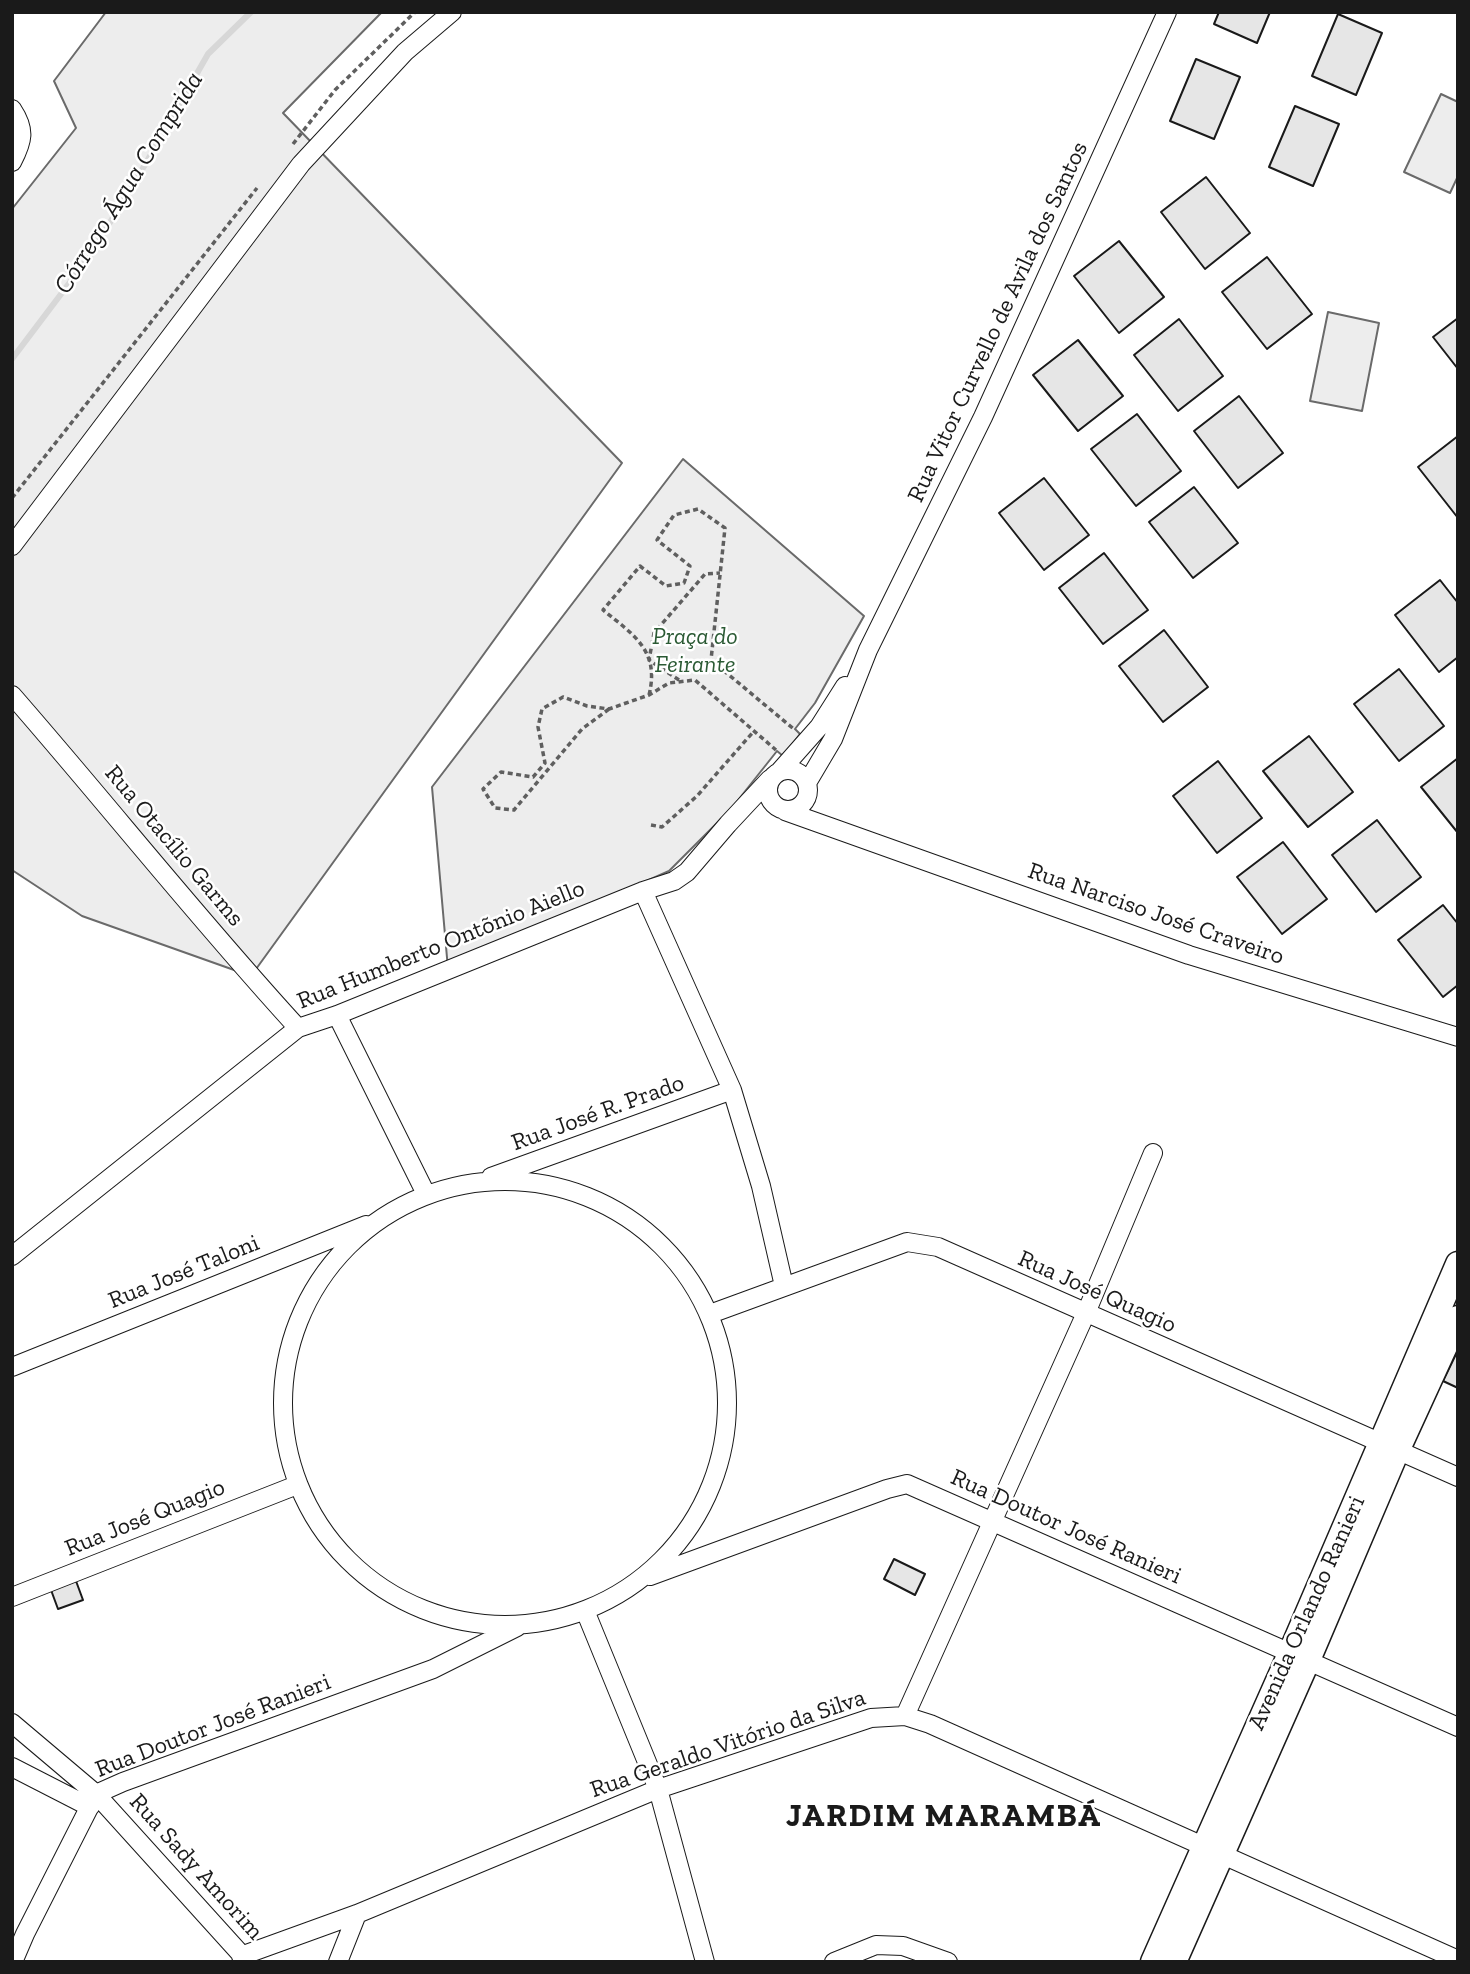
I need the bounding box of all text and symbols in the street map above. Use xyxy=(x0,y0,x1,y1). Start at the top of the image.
water label: Córrego Água Comprida xyxy=(48,66,210,300)
street label: Rua Vitor Curvello de Avila dos Santos xyxy=(902,137,1094,507)
park label: Praça do Feirante xyxy=(652,623,738,679)
street label: Rua Otacílio Garms xyxy=(98,760,250,932)
street label: Rua Narciso José Craveiro xyxy=(1024,857,1288,971)
street label: Rua Humberto Ontõnio Aiello xyxy=(293,874,589,1016)
street label: Rua José R. Prado xyxy=(508,1068,688,1158)
street label: Rua José Taloni xyxy=(104,1229,264,1315)
street label: Rua José Quagio xyxy=(1013,1244,1181,1340)
street label: Rua Doutor José Ranieri xyxy=(946,1463,1186,1591)
street label: Rua José Quagio xyxy=(61,1473,229,1563)
street label: Avenida Orlando Ranieri xyxy=(1242,1491,1372,1735)
street label: Rua Doutor José Ranieri xyxy=(91,1668,335,1784)
street label: Rua Geraldo Vitório da Silva xyxy=(587,1683,869,1805)
street label: Rua Sady Amorim xyxy=(123,1788,269,1946)
district label: JARDIM MARAMBÁ xyxy=(788,1798,1100,1836)

